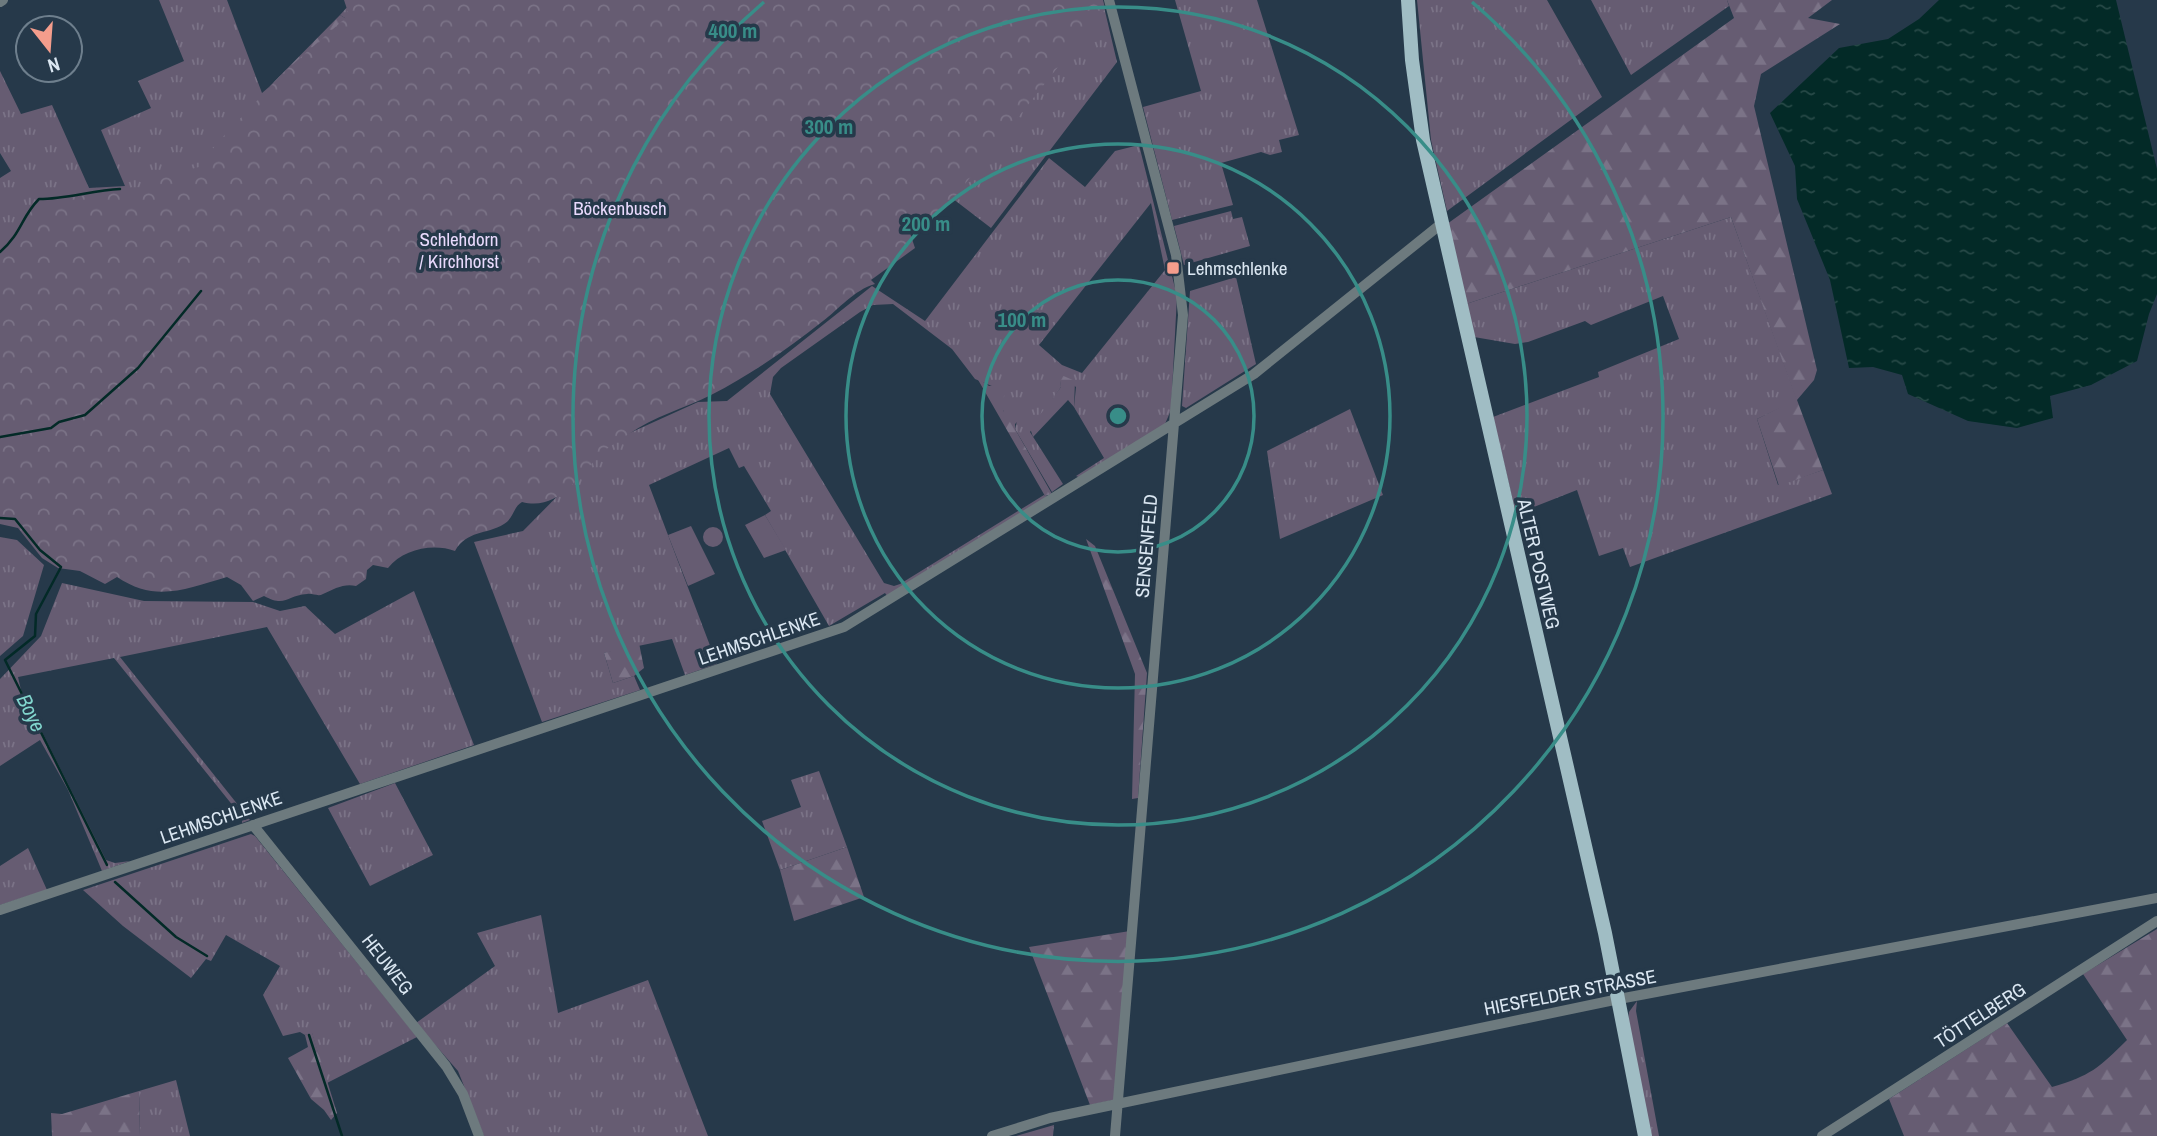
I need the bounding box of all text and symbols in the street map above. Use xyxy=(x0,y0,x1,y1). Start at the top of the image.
north arrow xyxy=(14,14,84,84)
text: 400 m xyxy=(709,16,757,45)
text: N xyxy=(45,51,63,79)
text: 300 m xyxy=(805,112,853,141)
park label: Böckenbusch xyxy=(573,195,667,221)
text: 200 m xyxy=(902,209,950,238)
park label: Schlehdorn / Kirchhorst xyxy=(419,226,499,274)
place label: Lehmschlenke xyxy=(1187,255,1287,281)
marker: Lehmschlenke xyxy=(1165,260,1181,276)
text: 100 m xyxy=(998,305,1046,334)
centre of rings xyxy=(1106,404,1130,428)
street label: SENSENFELD xyxy=(1129,493,1163,599)
street label: ALTER POSTWEG xyxy=(1511,495,1567,632)
street label: LEHMSCHLENKE xyxy=(695,605,823,671)
water label: Boye xyxy=(10,689,53,737)
street label: LEHMSCHLENKE xyxy=(157,784,285,850)
street label: HEUWEG xyxy=(356,928,420,1000)
street label: HIESFELDER STRASSE xyxy=(1482,963,1658,1021)
street label: TÖTTELBERG xyxy=(1929,976,2031,1054)

